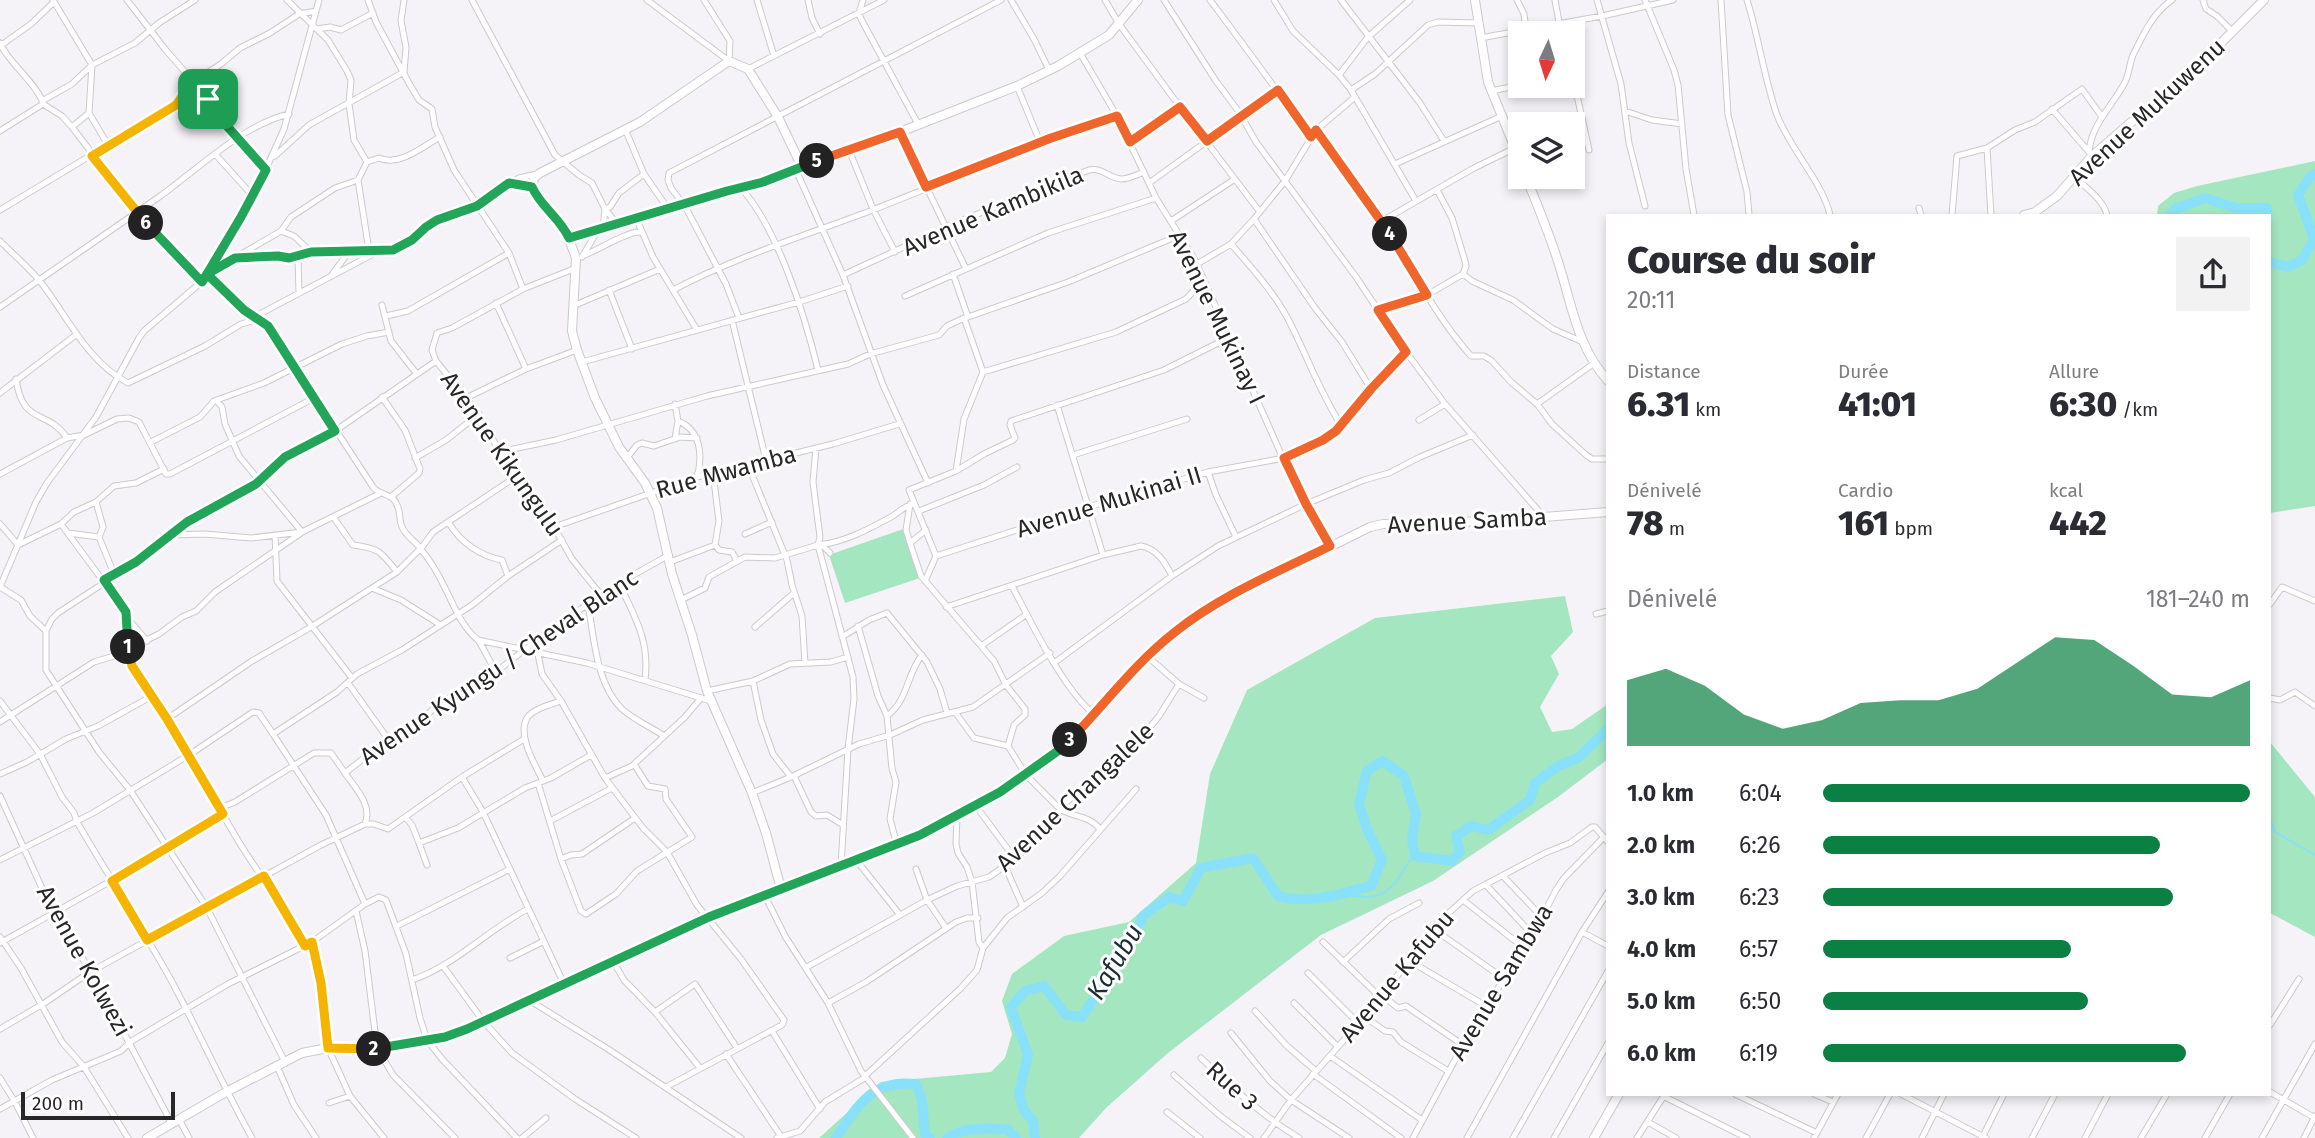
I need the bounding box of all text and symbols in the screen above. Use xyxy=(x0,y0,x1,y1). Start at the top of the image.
north arrow xyxy=(1508,21,1586,98)
map controls xyxy=(1508,21,1585,189)
street label: Avenue Mukuwenu xyxy=(2063,33,2231,191)
pin xyxy=(178,69,238,129)
icon: arrive xyxy=(189,80,227,118)
button: layers xyxy=(1508,112,1585,189)
pin: 5 xyxy=(800,144,834,178)
text: 5 xyxy=(811,149,822,172)
street label: Avenue Kambikila xyxy=(898,160,1088,262)
pin: 6 xyxy=(128,206,164,241)
text: 6 xyxy=(140,211,151,234)
pin: 4 xyxy=(1372,216,1408,252)
text: 4 xyxy=(1384,222,1395,245)
street label: Avenue Mukinay I xyxy=(1163,226,1271,408)
text: Course du soir xyxy=(1627,237,1875,283)
button: share xyxy=(2176,237,2250,311)
text: 20:11 xyxy=(1627,286,1675,314)
text: Distance xyxy=(1627,360,1701,383)
text: Durée xyxy=(1838,360,1889,383)
text: Allure xyxy=(2049,360,2099,383)
street label: Avenue Kikungulu xyxy=(435,366,569,542)
text: 6.31 xyxy=(1627,383,1690,425)
text: 41:01 xyxy=(1838,383,1917,425)
text: 6:30 xyxy=(2049,383,2117,425)
text: km xyxy=(1690,398,1721,421)
text: /km xyxy=(2117,398,2158,421)
street label: Rue Mwamba xyxy=(653,440,799,504)
street label: Avenue Mukinai II xyxy=(1013,461,1205,543)
text: Dénivelé xyxy=(1627,479,1702,502)
text: Cardio xyxy=(1838,479,1893,502)
text: kcal xyxy=(2049,479,2083,502)
text: 78 xyxy=(1627,502,1664,544)
text: 161 xyxy=(1838,502,1889,544)
text: 442 xyxy=(2049,502,2107,544)
street label: Avenue Samba xyxy=(1386,503,1548,539)
text: m xyxy=(1664,517,1685,540)
text: bpm xyxy=(1889,517,1933,540)
street label: Avenue Kyungu / Cheval Blanc xyxy=(355,563,643,771)
text: Dénivelé xyxy=(1627,585,1717,613)
text: 181–240 m xyxy=(2146,585,2250,613)
pin: 1 xyxy=(110,630,146,664)
text: 1 xyxy=(123,635,132,658)
street label: Avenue Changalele xyxy=(990,717,1160,877)
pin: 3 xyxy=(1052,722,1088,758)
text: 3 xyxy=(1065,728,1074,751)
text: 1.0 km xyxy=(1627,779,1694,807)
text: 6:04 xyxy=(1739,779,1782,807)
text: 2.0 km xyxy=(1627,831,1695,859)
text: 6:26 xyxy=(1739,831,1780,859)
street label: Avenue Kolwezi xyxy=(31,881,137,1041)
text: 3.0 km xyxy=(1627,883,1695,911)
text: 6:23 xyxy=(1739,883,1780,911)
street label: Avenue Sambwa xyxy=(1443,899,1559,1065)
street label: Avenue Kafubu xyxy=(1334,904,1460,1048)
water label: Kafubu xyxy=(1080,918,1150,1006)
text: 4.0 km xyxy=(1627,935,1696,963)
text: 6:57 xyxy=(1739,935,1778,963)
text: 5.0 km xyxy=(1627,987,1696,1015)
text: 6:50 xyxy=(1739,987,1781,1015)
pin: 2 xyxy=(356,1032,392,1066)
text: 2 xyxy=(369,1037,378,1060)
text: 6.0 km xyxy=(1627,1039,1696,1067)
text: 6:19 xyxy=(1739,1039,1778,1067)
street label: Rue 3 xyxy=(1200,1056,1264,1116)
scale bar xyxy=(21,1089,175,1121)
text: 200 m xyxy=(32,1092,84,1115)

